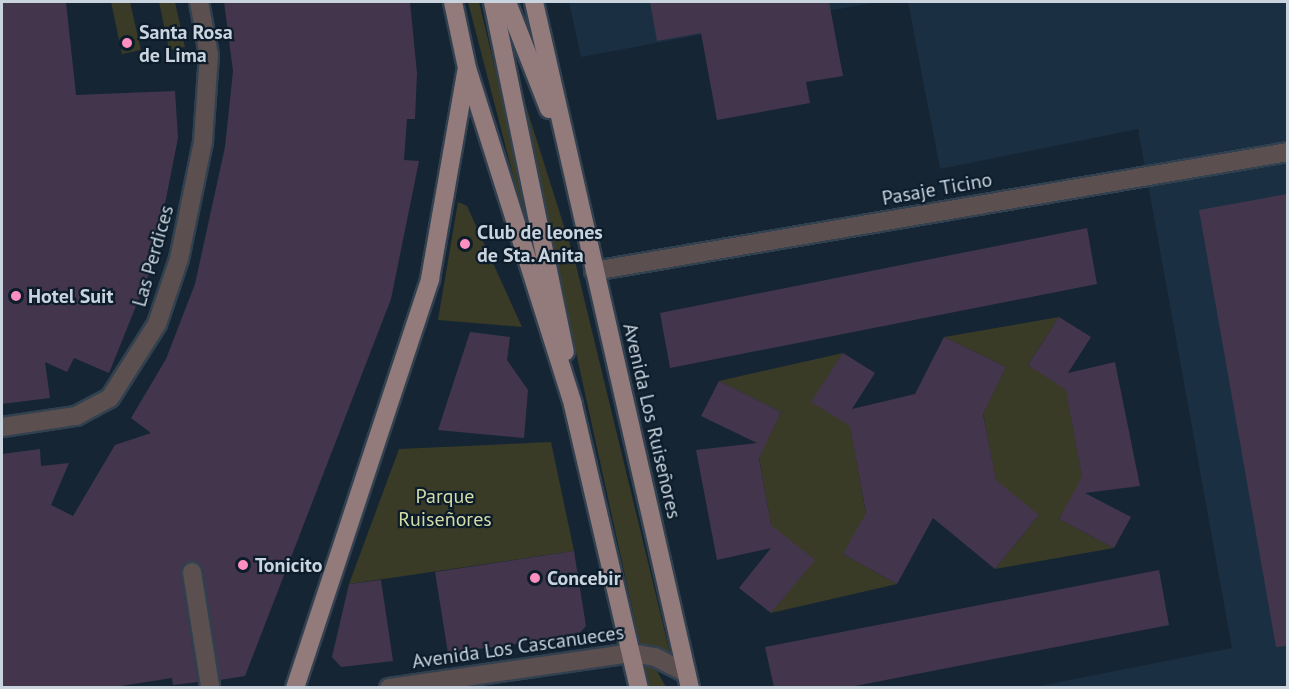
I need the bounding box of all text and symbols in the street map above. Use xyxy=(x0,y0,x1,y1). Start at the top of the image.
place label: Santa Rosa de Lima xyxy=(139,20,233,67)
marker: Santa Rosa de Lima xyxy=(120,36,134,50)
street label: Pasaje Ticino xyxy=(880,167,994,211)
street label: Las Perdices xyxy=(127,203,179,309)
place label: Club de leones de Sta. Anita xyxy=(477,220,603,267)
marker: Club de leones de Sta. Anita xyxy=(458,237,472,251)
place label: Hotel Suit xyxy=(28,284,113,308)
marker: Hotel Suit xyxy=(9,289,23,303)
street label: Avenida Los Ruiseñores xyxy=(618,321,686,521)
park label: Parque Ruiseñores xyxy=(398,484,492,531)
place label: Tonicito xyxy=(255,553,322,577)
marker: Tonicito xyxy=(236,558,250,572)
place label: Concebir xyxy=(547,566,621,590)
marker: Concebir xyxy=(528,571,542,585)
street label: Avenida Los Cascanueces xyxy=(411,620,625,674)

